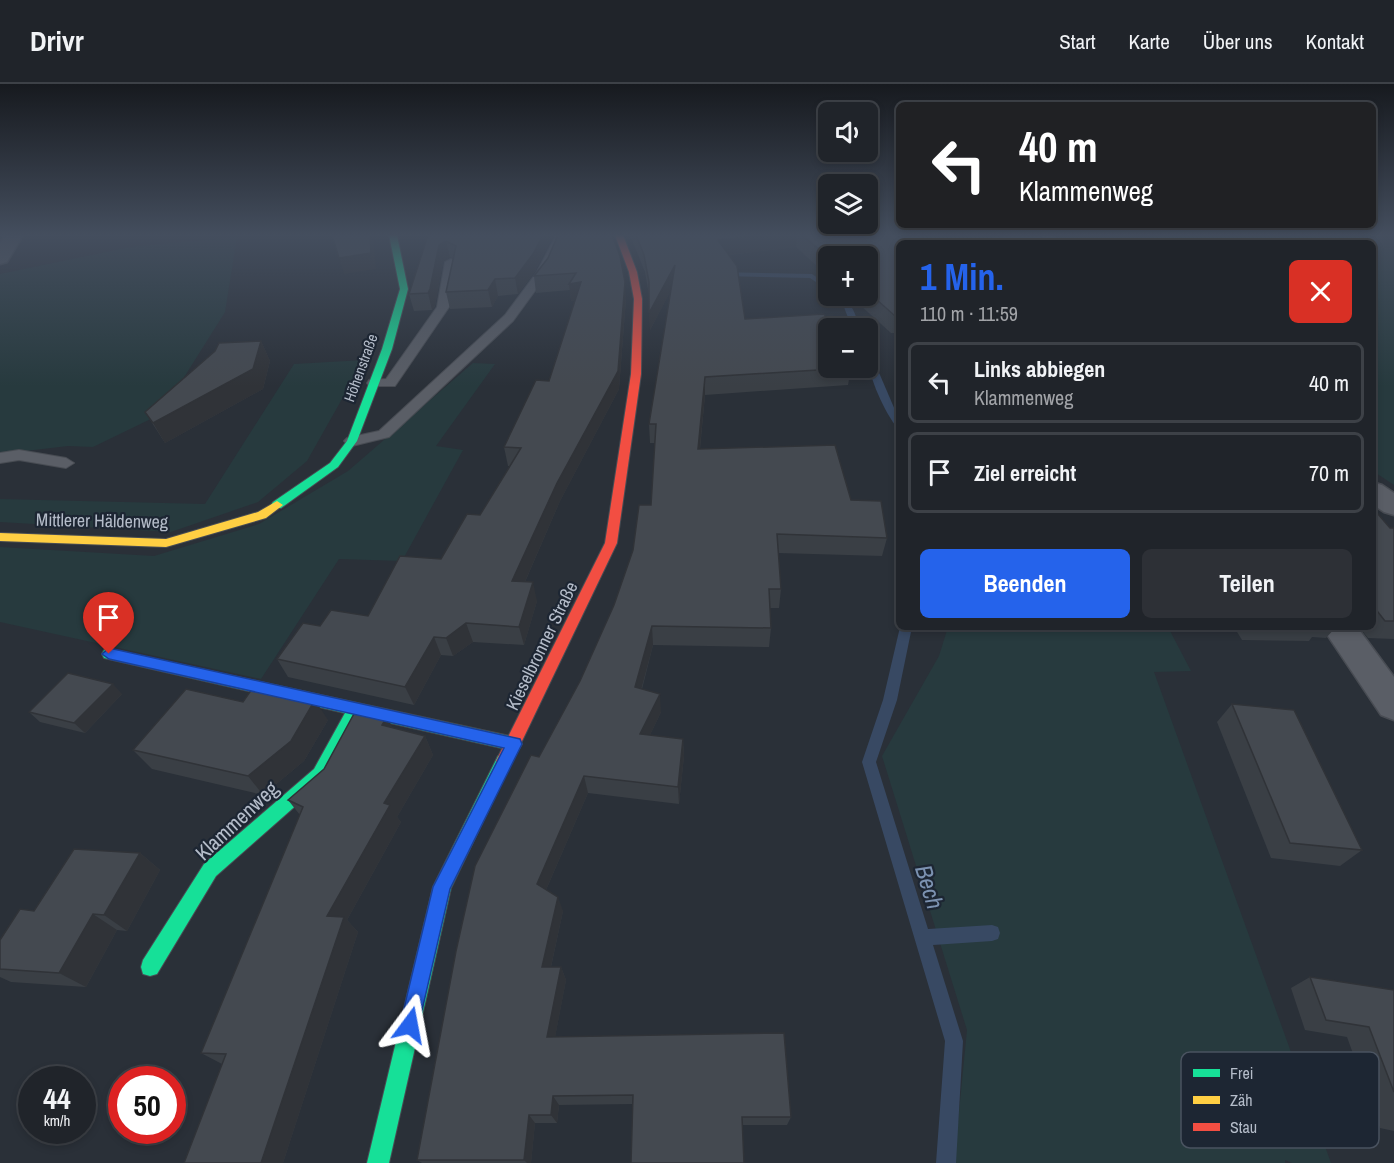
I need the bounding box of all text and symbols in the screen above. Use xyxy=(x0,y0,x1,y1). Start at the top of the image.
text: Drivr xyxy=(30,22,84,60)
text: Start xyxy=(1059,27,1096,56)
text: Karte xyxy=(1129,27,1170,56)
text: Über uns xyxy=(1203,27,1273,56)
text: Kontakt xyxy=(1306,27,1364,56)
map controls xyxy=(818,102,878,378)
button: sound xyxy=(818,102,878,162)
text: 40 m xyxy=(1019,119,1098,175)
icon: left xyxy=(920,126,998,204)
text: Klammenweg xyxy=(1019,173,1153,209)
button: layers xyxy=(818,174,878,234)
button: + xyxy=(818,246,878,306)
text: 1 Min. xyxy=(920,253,1004,301)
button: close xyxy=(1289,260,1352,323)
text: 110 m · 11:59 xyxy=(920,300,1018,327)
button: − xyxy=(818,318,878,378)
street label: Höhenstraße xyxy=(339,331,383,405)
text: Links abbiegen xyxy=(974,354,1105,384)
icon: left xyxy=(923,366,956,399)
text: 40 m xyxy=(1309,368,1349,398)
text: Klammenweg xyxy=(974,384,1073,411)
icon: arrive xyxy=(923,456,956,489)
text: Ziel erreicht xyxy=(974,458,1076,488)
text: 70 m xyxy=(1309,458,1349,488)
street label: Mittlerer Häldenweg xyxy=(36,507,169,534)
button: Beenden xyxy=(920,549,1130,618)
button: Teilen xyxy=(1142,549,1352,618)
street label: Kieselbronner Straße xyxy=(500,577,584,714)
pin xyxy=(83,592,134,654)
icon: arrive xyxy=(92,601,125,634)
street label: Klammenweg xyxy=(189,774,285,867)
water label: Bech xyxy=(908,861,952,913)
position arrow xyxy=(378,993,442,1057)
legend xyxy=(1181,1052,1379,1148)
text: Frei xyxy=(1230,1062,1253,1084)
speed limit sign: 50 xyxy=(108,1066,186,1144)
text: 44 xyxy=(43,1078,71,1118)
text: Zäh xyxy=(1230,1089,1253,1111)
text: km/h xyxy=(44,1110,70,1131)
text: Stau xyxy=(1230,1116,1257,1138)

